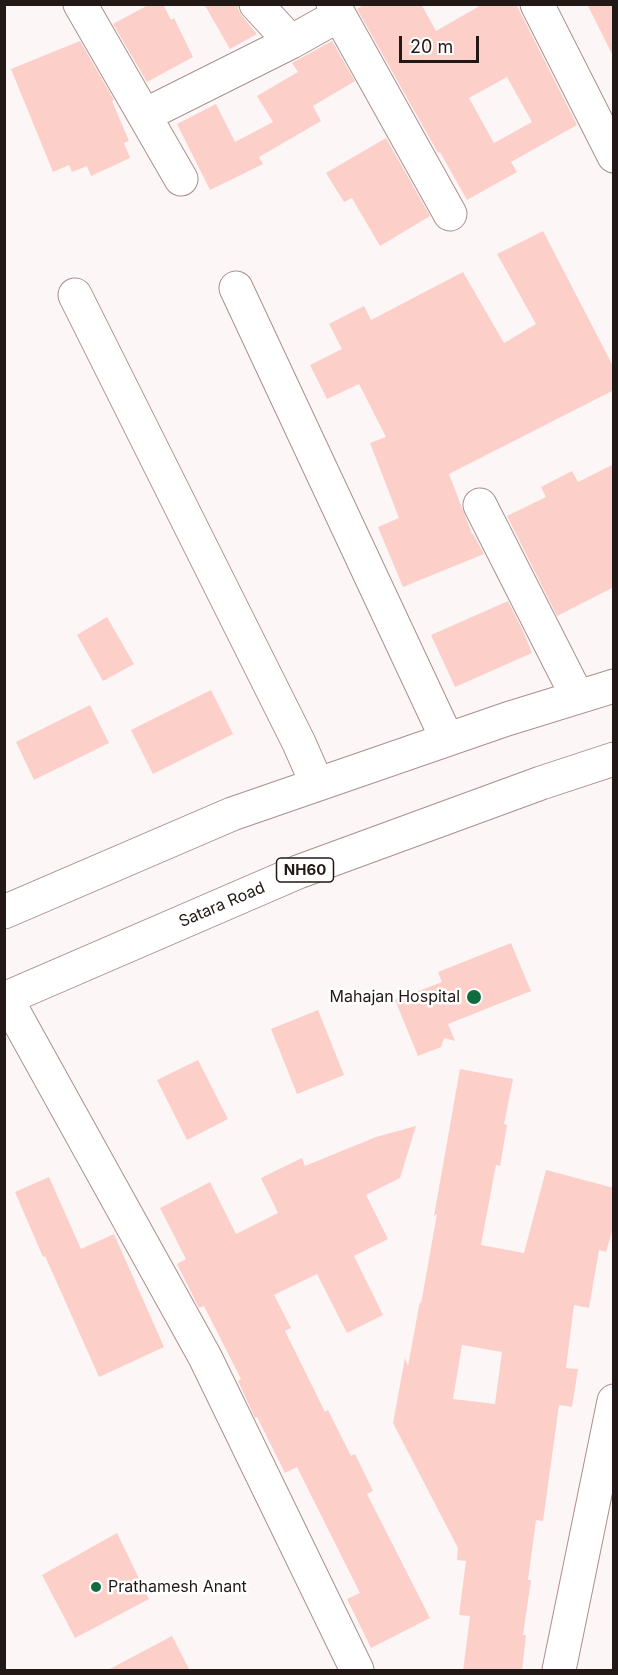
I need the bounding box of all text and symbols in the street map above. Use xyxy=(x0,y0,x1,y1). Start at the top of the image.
scale bar xyxy=(402,24,482,62)
text: 20 m xyxy=(410,36,453,57)
road number: NH60 xyxy=(276,858,334,882)
street label: Satara Road xyxy=(176,878,268,932)
place label: Mahajan Hospital xyxy=(330,987,460,1007)
marker: Mahajan Hospital xyxy=(465,988,483,1006)
place label: Prathamesh Anant xyxy=(108,1577,247,1597)
marker: Prathamesh Anant xyxy=(89,1580,103,1594)

